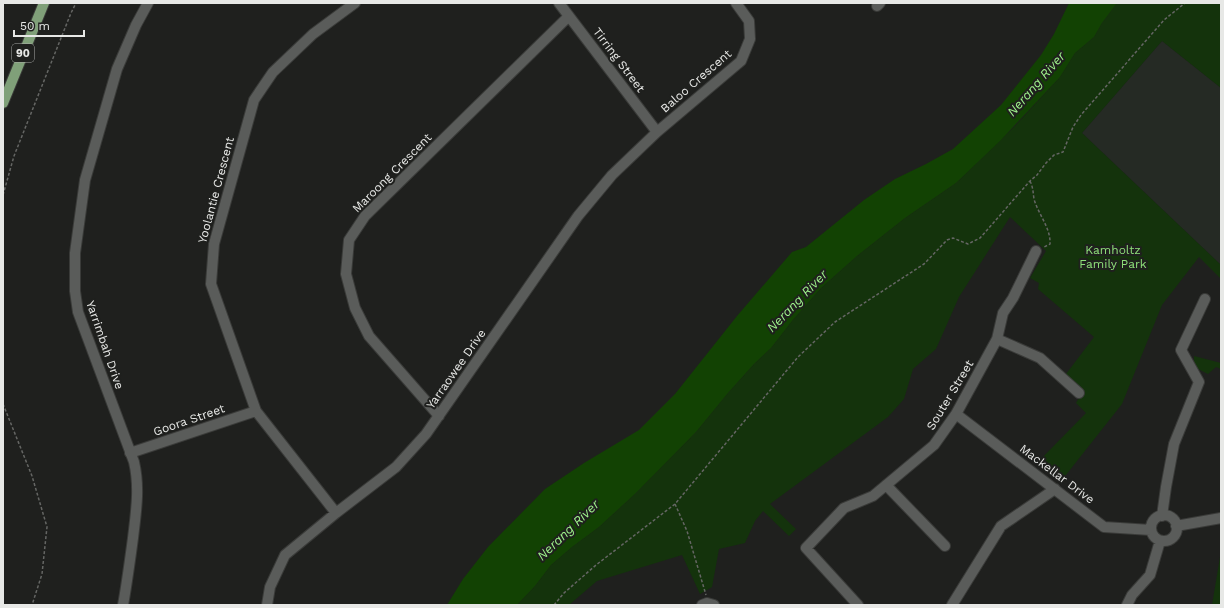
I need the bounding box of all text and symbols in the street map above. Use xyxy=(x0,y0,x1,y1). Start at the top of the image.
scale bar xyxy=(14,12,84,38)
text: 50 m xyxy=(20,19,50,33)
street label: Tirring Street xyxy=(590,25,648,95)
road number: 90 xyxy=(12,44,34,62)
street label: Baloo Crescent xyxy=(658,47,734,115)
water label: Nerang River xyxy=(1004,48,1069,119)
street label: Maroong Crescent xyxy=(350,131,434,215)
street label: Yoolantie Crescent xyxy=(195,135,237,245)
park label: Kamholtz Family Park xyxy=(1079,243,1147,271)
water label: Nerang River xyxy=(764,266,831,335)
street label: Yarrimbah Drive xyxy=(83,299,127,391)
street label: Yarraowee Drive xyxy=(423,327,489,411)
street label: Souter Street xyxy=(924,357,976,433)
street label: Goora Street xyxy=(151,401,227,439)
street label: Mackellar Drive xyxy=(1017,441,1097,507)
water label: Nerang River xyxy=(534,496,603,563)

